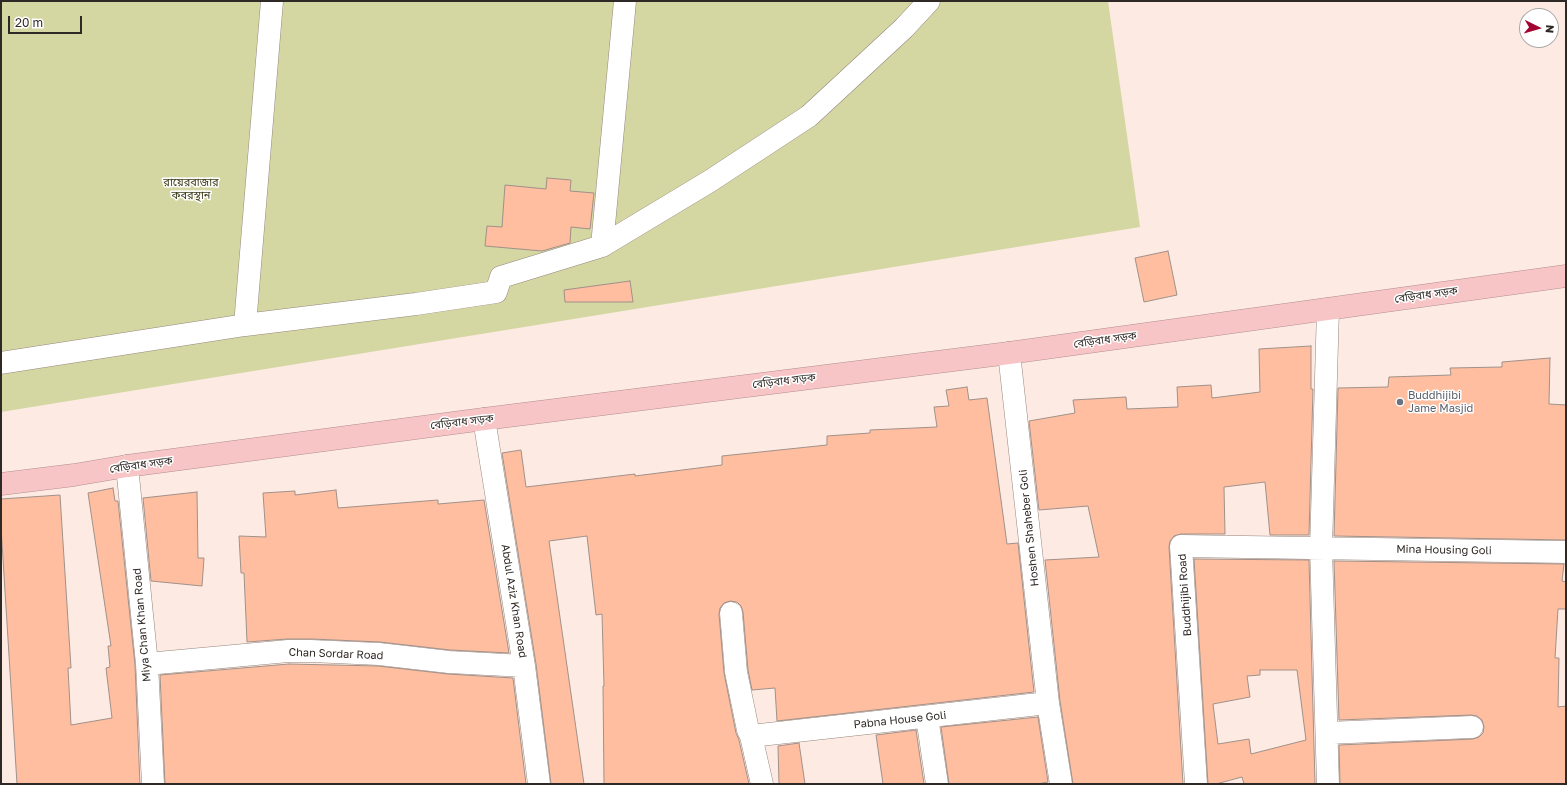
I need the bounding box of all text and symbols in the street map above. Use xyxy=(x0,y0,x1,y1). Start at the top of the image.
scale bar xyxy=(10,8,84,34)
north arrow xyxy=(1519,8,1559,48)
text: 20 m xyxy=(15,15,43,30)
text: N xyxy=(1544,24,1557,34)
park label: রায়েরবাজার কবরস্থান xyxy=(163,176,219,202)
street label: বেড়িবাধ সড়ক xyxy=(1394,284,1458,306)
street label: বেড়িবাধ সড়ক xyxy=(1073,329,1137,351)
street label: বেড়িবাধ সড়ক xyxy=(752,371,816,391)
place label: Buddhijibi Jame Masjid xyxy=(1408,389,1473,415)
marker: Buddhijibi Jame Masjid xyxy=(1395,397,1405,407)
street label: বেড়িবাধ সড়ক xyxy=(430,412,494,432)
street label: বেড়িবাধ সড়ক xyxy=(109,454,173,476)
street label: Hoshen Shaheber Goli xyxy=(1016,469,1042,587)
street label: Abdul Aziz Khan Road xyxy=(498,543,530,659)
street label: Mina Housing Goli xyxy=(1396,543,1492,557)
street label: Buddhijibi Road xyxy=(1176,553,1194,637)
street label: Miya Chan Khan Road xyxy=(130,568,154,682)
street label: Chan Sordar Road xyxy=(288,646,384,662)
street label: Pabna House Goli xyxy=(853,709,947,731)

